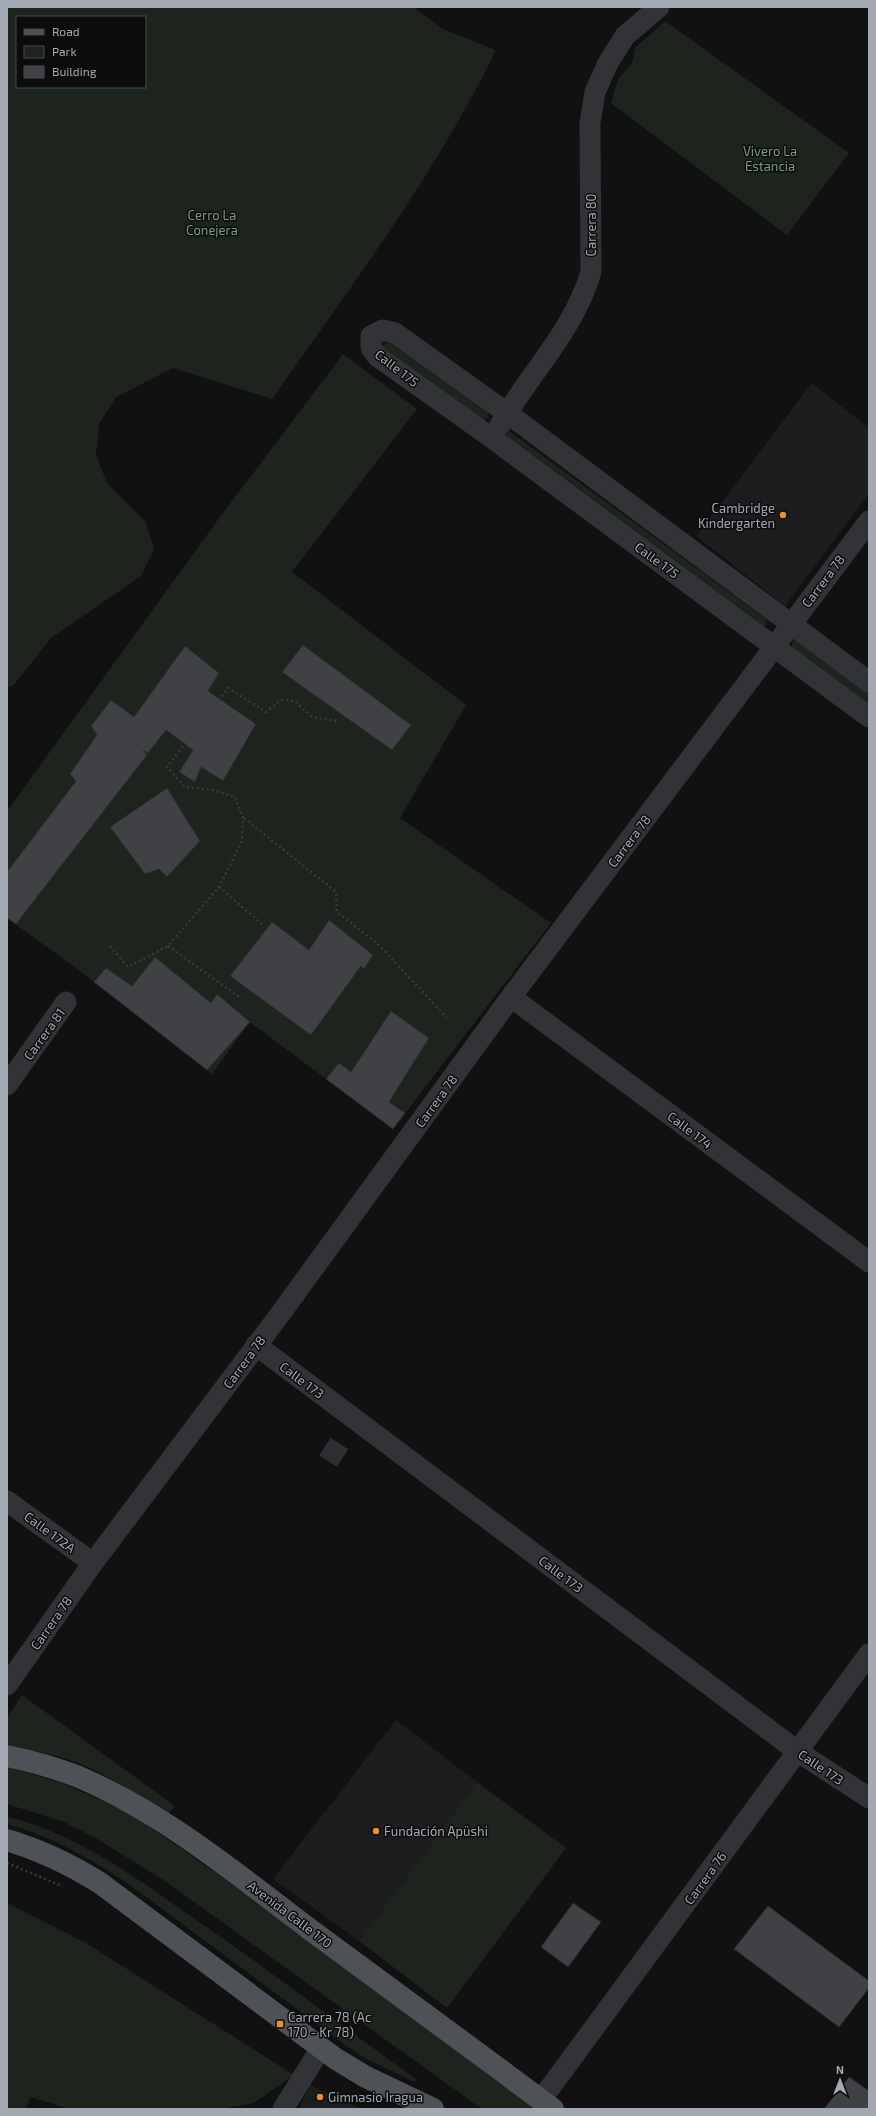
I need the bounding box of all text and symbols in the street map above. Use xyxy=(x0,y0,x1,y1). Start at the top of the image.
legend xyxy=(16,16,146,88)
text: Road xyxy=(52,24,80,38)
text: Park xyxy=(52,44,77,58)
text: Building xyxy=(52,64,97,78)
park label: Vivero La Estancia xyxy=(743,143,797,174)
street label: Carrera 80 xyxy=(583,194,599,256)
park label: Cerro La Conejera xyxy=(186,207,238,238)
street label: Calle 175 xyxy=(372,346,422,390)
place label: Cambridge Kindergarten xyxy=(698,500,775,531)
marker: Cambridge Kindergarten xyxy=(778,510,788,520)
street label: Calle 175 xyxy=(632,539,682,581)
street label: Carrera 78 xyxy=(798,552,848,610)
street label: Carrera 78 xyxy=(604,812,654,870)
street label: Carrera 81 xyxy=(20,1005,68,1063)
street label: Carrera 78 xyxy=(411,1071,461,1131)
street label: Calle 174 xyxy=(664,1108,716,1152)
street label: Carrera 78 xyxy=(219,1332,269,1392)
street label: Calle 173 xyxy=(277,1358,327,1402)
street label: Calle 172A xyxy=(21,1508,79,1556)
street label: Calle 173 xyxy=(536,1552,586,1596)
street label: Carrera 78 xyxy=(27,1593,75,1653)
street label: Calle 173 xyxy=(795,1746,847,1788)
place label: Fundación Apüshi xyxy=(384,1823,488,1839)
marker: Fundación Apüshi xyxy=(371,1826,381,1836)
street label: Carrera 76 xyxy=(681,1849,729,1907)
street label: Avenida Calle 170 xyxy=(245,1877,335,1951)
place label: Carrera 78 (Ac 170 - Kr 78) xyxy=(288,2009,371,2040)
marker: Carrera 78 (Ac 170 - Kr 78) xyxy=(275,2019,285,2029)
north arrow xyxy=(820,2060,860,2100)
text: N xyxy=(836,2063,844,2076)
place label: Gimnasio Iragua xyxy=(328,2089,423,2105)
marker: Gimnasio Iragua xyxy=(315,2092,325,2102)

